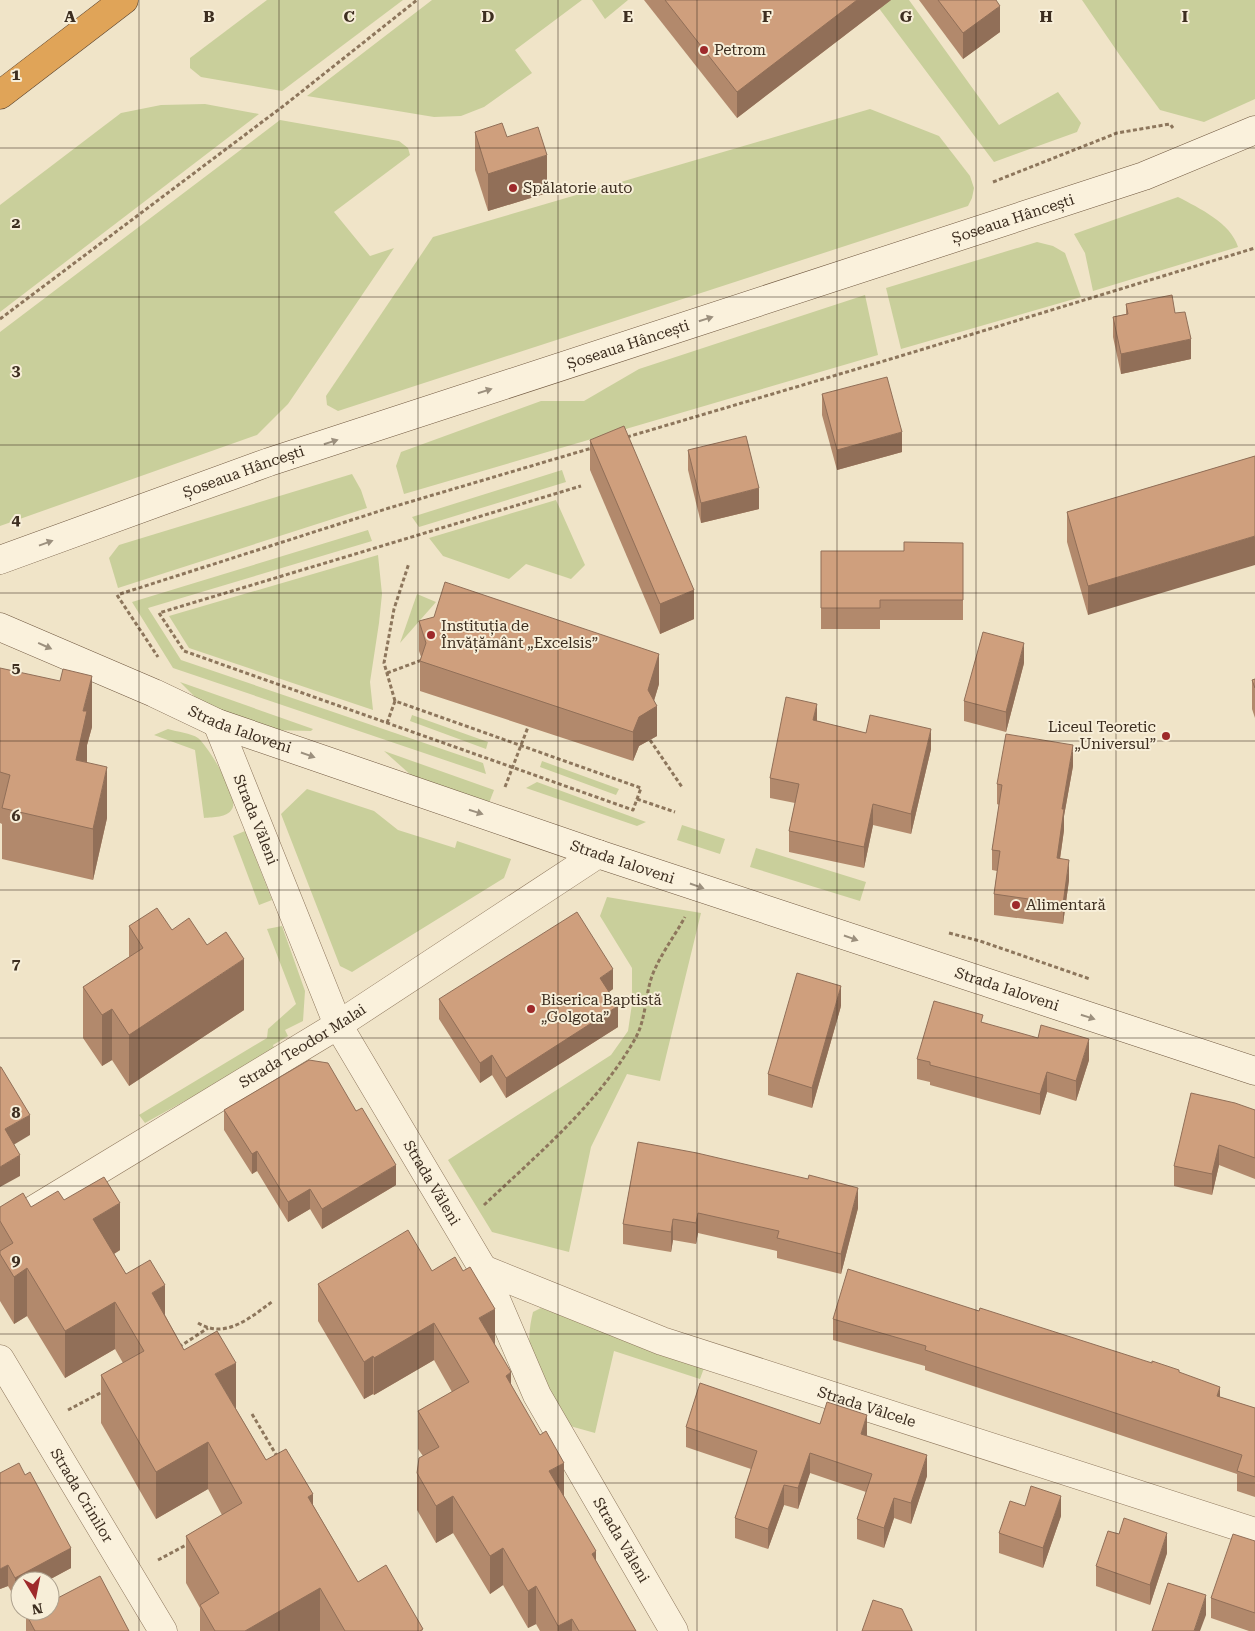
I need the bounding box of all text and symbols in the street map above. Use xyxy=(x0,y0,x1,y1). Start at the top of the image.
text: A xyxy=(64,7,76,26)
text: B xyxy=(203,7,215,26)
text: C xyxy=(343,7,355,26)
text: D xyxy=(482,7,495,26)
text: E xyxy=(623,7,633,26)
text: F xyxy=(762,7,772,26)
text: G xyxy=(900,7,913,26)
text: H xyxy=(1039,7,1053,26)
text: I xyxy=(1182,7,1188,26)
place label: Petrom xyxy=(714,41,766,59)
marker: Petrom xyxy=(698,44,710,56)
text: 1 xyxy=(12,65,21,84)
place label: Spălatorie auto xyxy=(523,179,632,197)
marker: Spălatorie auto xyxy=(507,182,519,194)
street label: Șoseaua Hâncești xyxy=(949,190,1077,248)
text: 2 xyxy=(12,213,21,232)
one-way arrow xyxy=(699,315,714,323)
street label: Șoseaua Hâncești xyxy=(564,316,692,374)
text: 3 xyxy=(12,361,21,380)
one-way arrow xyxy=(478,387,493,395)
one-way arrow xyxy=(323,437,338,445)
street label: Șoseaua Hâncești xyxy=(180,442,307,503)
text: 4 xyxy=(12,510,21,529)
one-way arrow xyxy=(39,539,54,547)
place label: Instituția de Învățământ „Excelsis” xyxy=(441,617,598,653)
marker: Instituția de Învățământ „Excelsis” xyxy=(425,629,437,641)
one-way arrow xyxy=(38,642,52,650)
text: 5 xyxy=(12,658,21,677)
street label: Strada Ialoveni xyxy=(185,702,294,757)
place label: Liceul Teoretic „Universul” xyxy=(1048,718,1156,753)
marker: Liceul Teoretic „Universul” xyxy=(1160,730,1172,742)
one-way arrow xyxy=(301,751,316,759)
street label: Strada Văleni xyxy=(230,772,282,868)
text: 6 xyxy=(12,806,21,825)
one-way arrow xyxy=(469,809,484,817)
street label: Strada Ialoveni xyxy=(568,836,677,888)
one-way arrow xyxy=(690,883,705,891)
place label: Alimentară xyxy=(1026,896,1106,914)
marker: Alimentară xyxy=(1010,899,1022,911)
one-way arrow xyxy=(844,934,859,942)
text: 7 xyxy=(12,954,21,973)
street label: Strada Ialoveni xyxy=(953,964,1062,1015)
place label: Biserica Baptistă „Golgota” xyxy=(541,991,662,1026)
street label: Strada Teodor Malai xyxy=(236,1000,369,1092)
marker: Biserica Baptistă „Golgota” xyxy=(525,1003,537,1015)
one-way arrow xyxy=(1081,1013,1096,1021)
text: 8 xyxy=(12,1103,21,1122)
street label: Strada Văleni xyxy=(400,1137,464,1229)
text: 9 xyxy=(12,1251,21,1270)
street label: Strada Vâlcele xyxy=(815,1383,918,1431)
street label: Strada Crinilor xyxy=(47,1445,117,1546)
street label: Strada Văleni xyxy=(589,1494,653,1586)
north arrow xyxy=(10,1571,60,1621)
text: N xyxy=(30,1600,44,1618)

